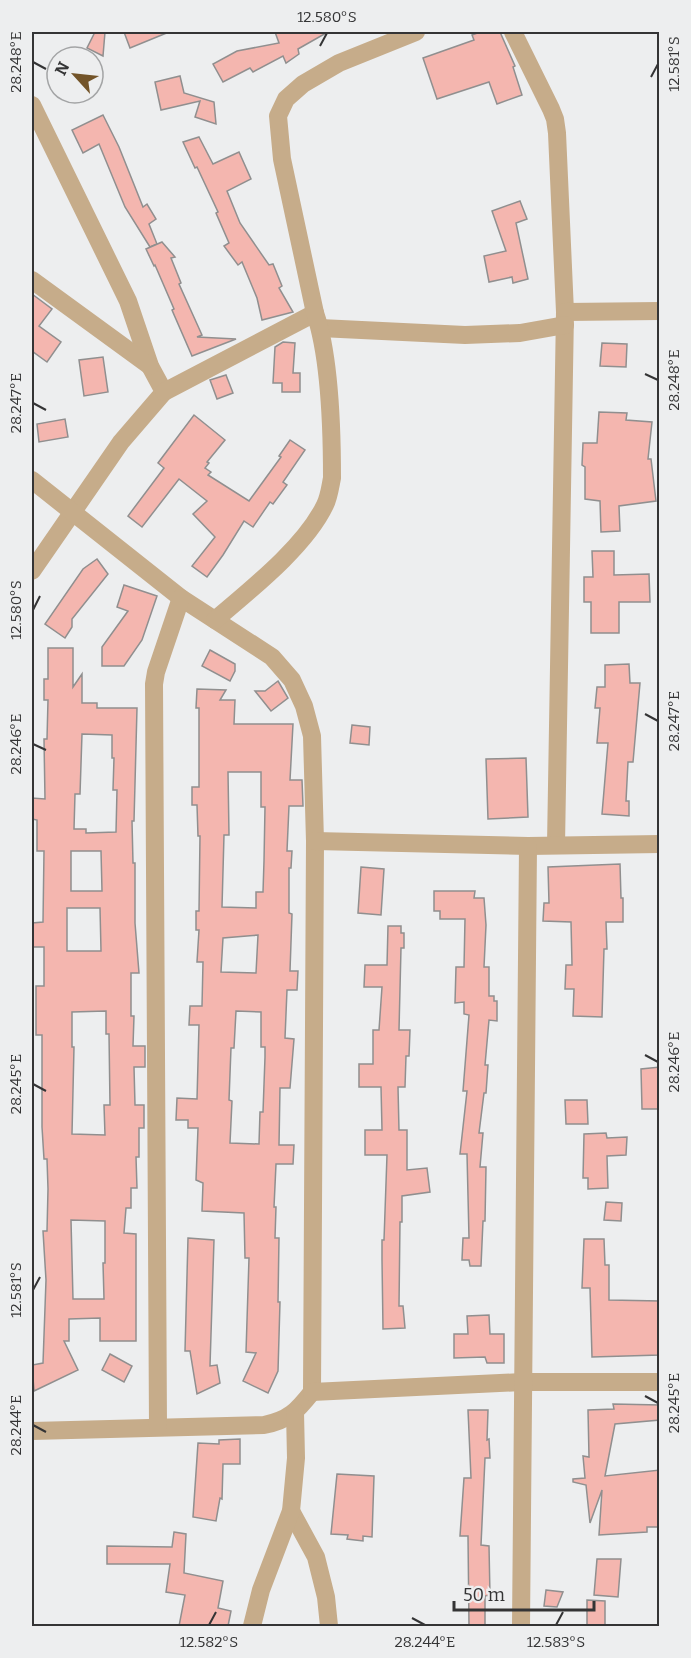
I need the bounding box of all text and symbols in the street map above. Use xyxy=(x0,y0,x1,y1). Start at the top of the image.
text: 12.580°S xyxy=(297,8,357,26)
text: 28.248°E xyxy=(7,31,25,93)
text: 12.581°S xyxy=(665,36,683,92)
north arrow xyxy=(45,45,105,105)
text: N xyxy=(51,59,73,78)
text: 28.248°E xyxy=(665,349,683,411)
text: 28.247°E xyxy=(7,373,25,433)
text: 12.580°S xyxy=(7,580,25,640)
text: 28.247°E xyxy=(665,691,683,751)
text: 28.246°E xyxy=(7,713,25,775)
text: 28.246°E xyxy=(665,1031,683,1093)
text: 28.245°E xyxy=(7,1054,25,1114)
text: 12.581°S xyxy=(7,1262,25,1318)
text: 28.245°E xyxy=(665,1373,683,1433)
text: 28.244°E xyxy=(7,1395,25,1455)
scale bar xyxy=(454,1574,594,1612)
text: 50 m xyxy=(463,1584,505,1606)
text: 12.582°S xyxy=(180,1633,238,1651)
text: 28.244°E xyxy=(395,1633,455,1651)
text: 12.583°S xyxy=(527,1633,585,1651)

